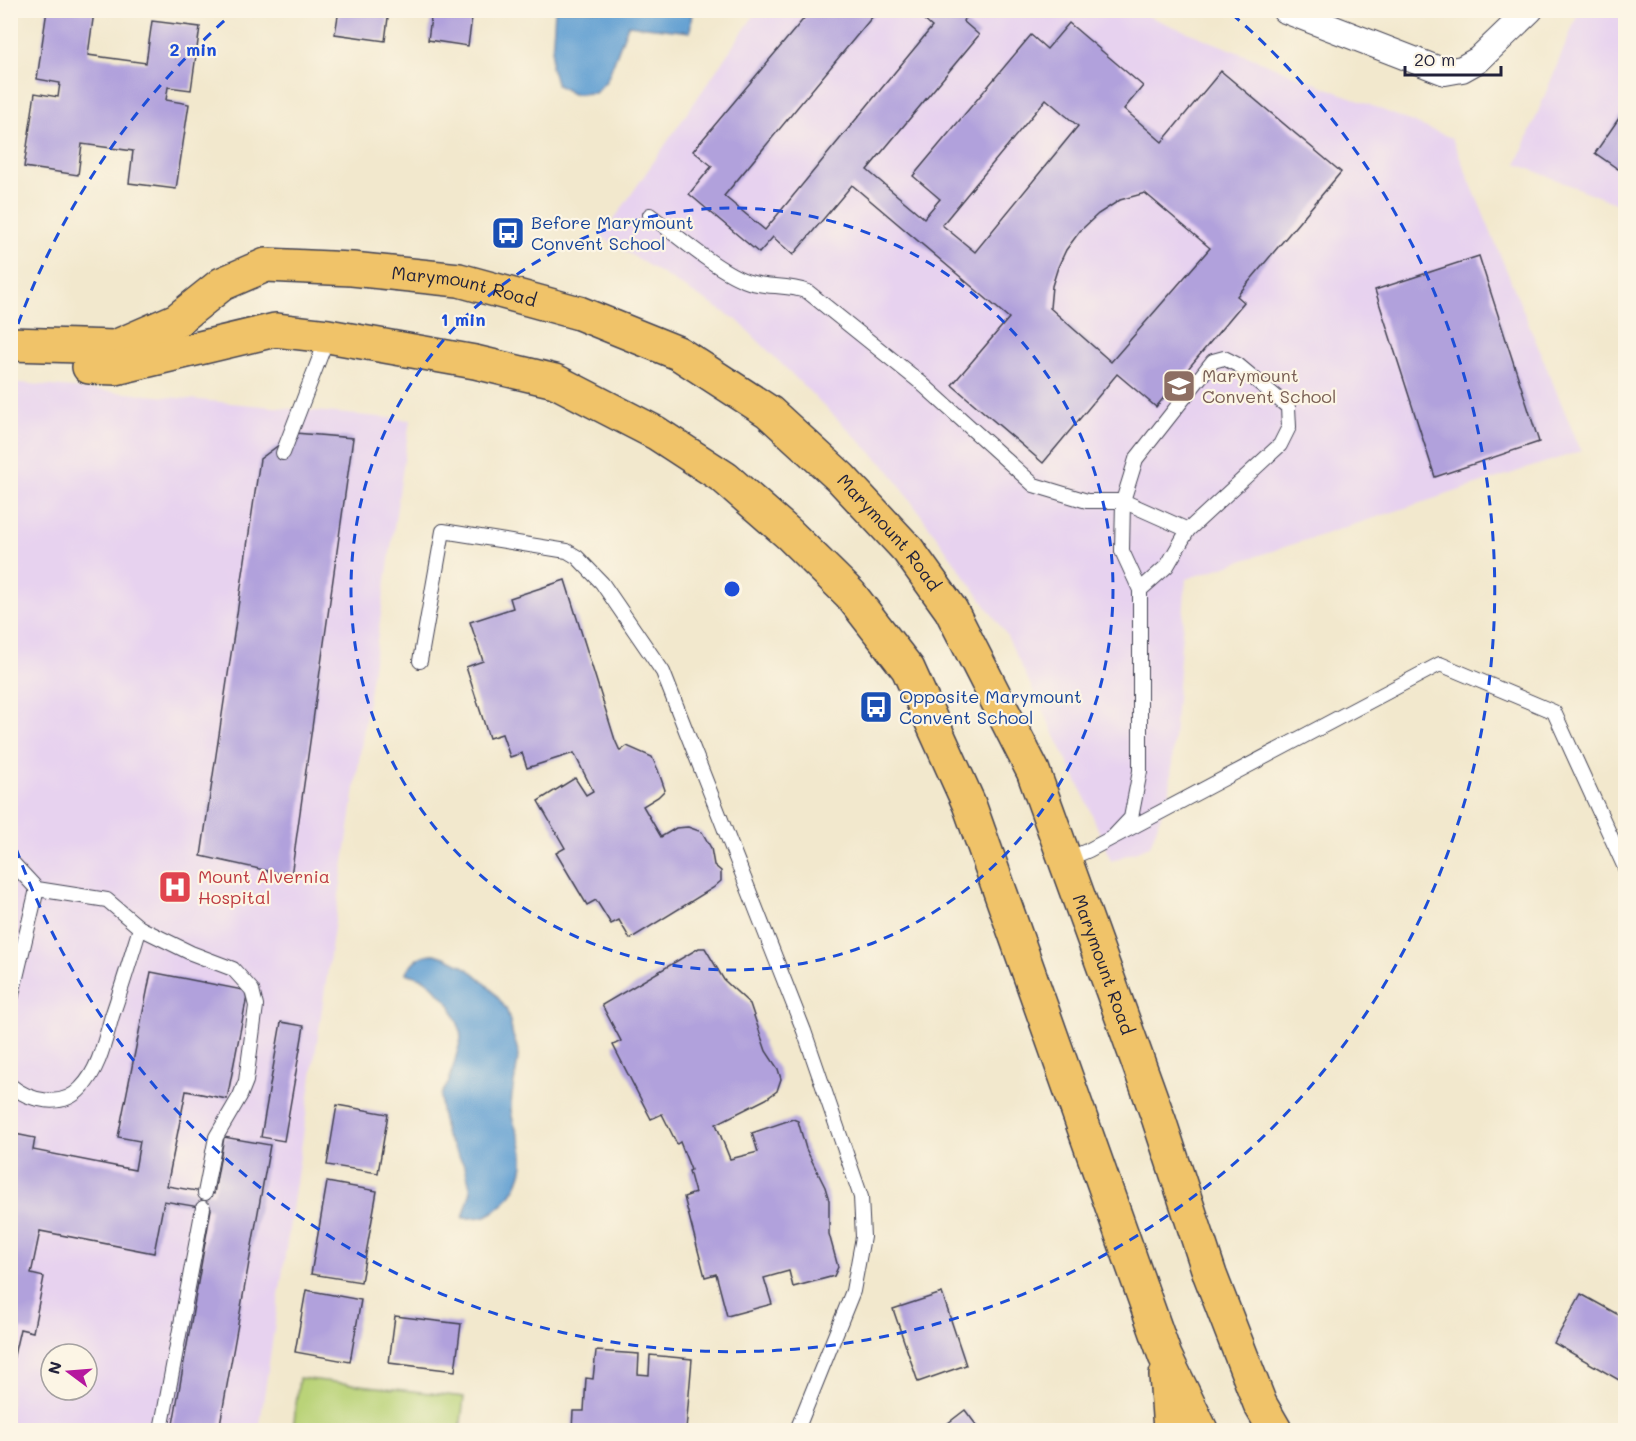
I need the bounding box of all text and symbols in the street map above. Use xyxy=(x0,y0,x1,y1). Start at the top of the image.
text: 2 min xyxy=(169,37,217,61)
scale bar xyxy=(1405,39,1501,77)
text: 20 m xyxy=(1414,47,1455,71)
place label: Before Marymount Convent School xyxy=(531,210,694,255)
bus stop icon: Before Marymount Convent School xyxy=(490,215,526,251)
street label: Marymount Road xyxy=(391,260,539,312)
text: 1 min xyxy=(440,307,486,331)
place label: Marymount Convent School xyxy=(1202,363,1337,408)
school or university icon: Marymount Convent School xyxy=(1161,368,1197,404)
street label: Marymount Road xyxy=(832,468,947,596)
centre of rings xyxy=(722,579,742,599)
place label: Opposite Marymount Convent School xyxy=(899,684,1082,729)
bus stop icon: Opposite Marymount Convent School xyxy=(858,689,894,725)
place label: Mount Alvernia Hospital xyxy=(198,864,330,909)
hospital icon: Mount Alvernia Hospital xyxy=(157,869,193,905)
street label: Marymount Road xyxy=(1068,891,1140,1038)
north arrow xyxy=(39,1342,99,1402)
text: N xyxy=(42,1359,66,1376)

